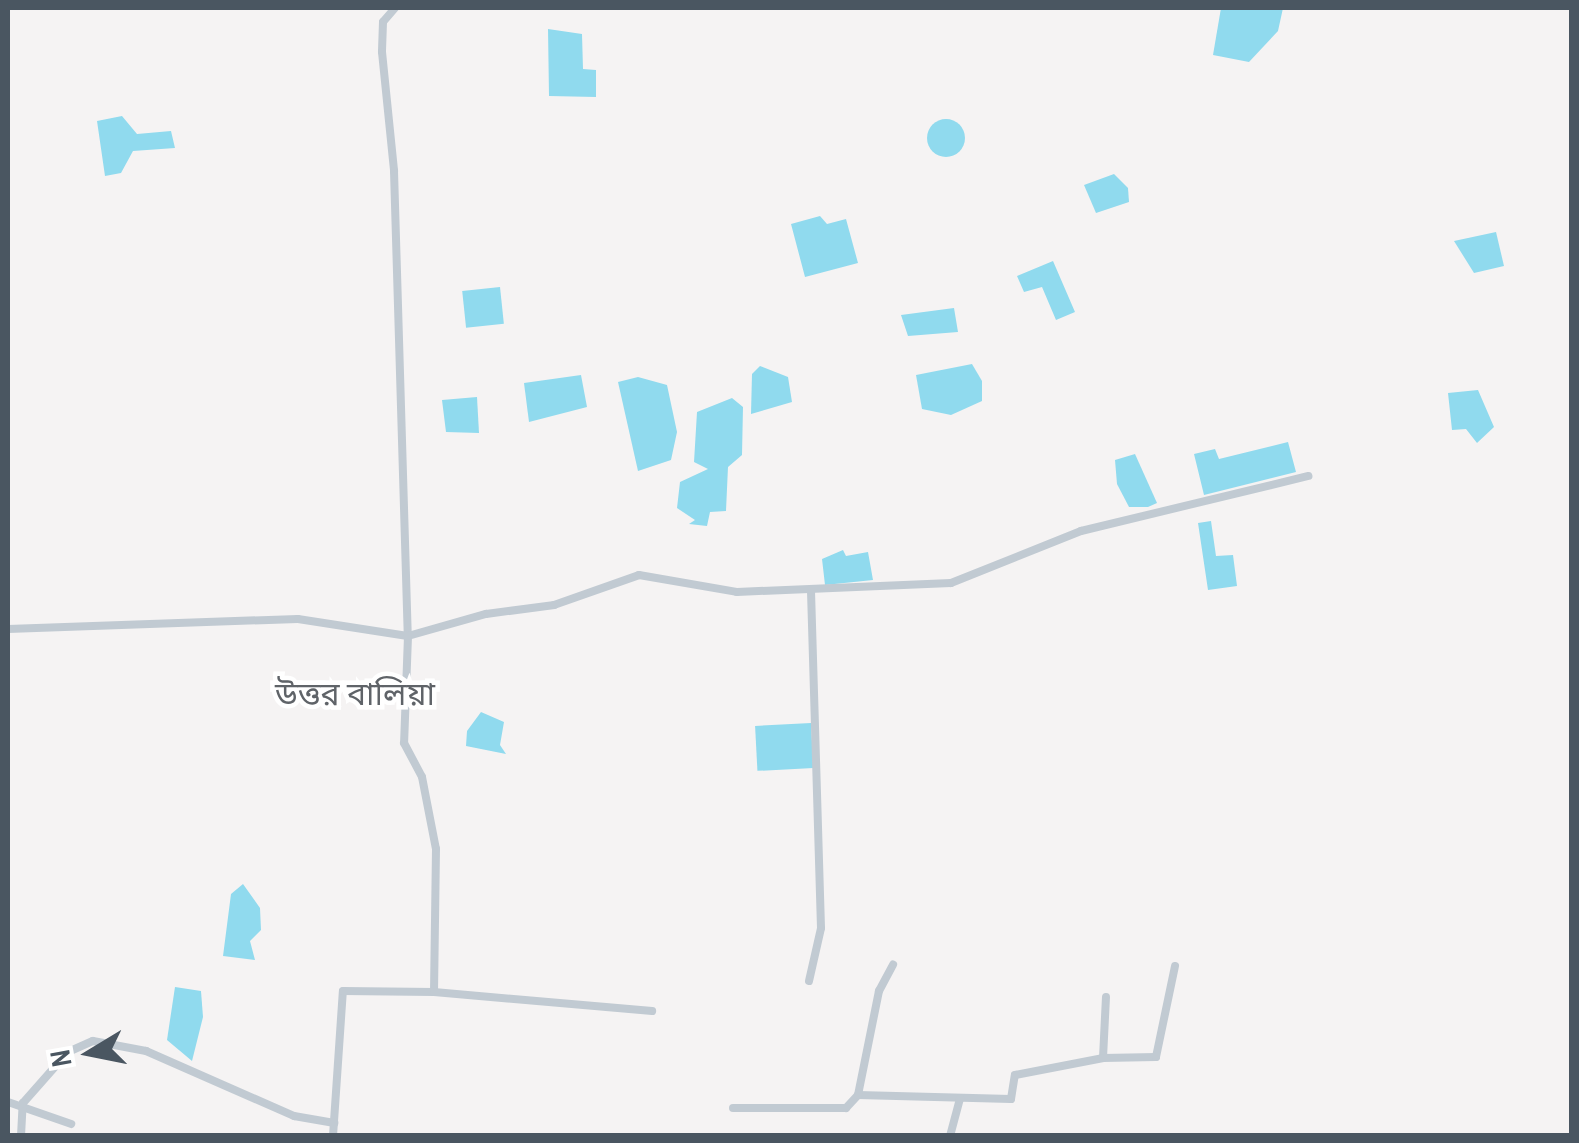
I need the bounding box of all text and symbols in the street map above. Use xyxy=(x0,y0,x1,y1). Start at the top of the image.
district label: উত্তর বালিয়া xyxy=(275,675,435,713)
north arrow xyxy=(40,1003,140,1103)
text: N xyxy=(40,1047,81,1070)

